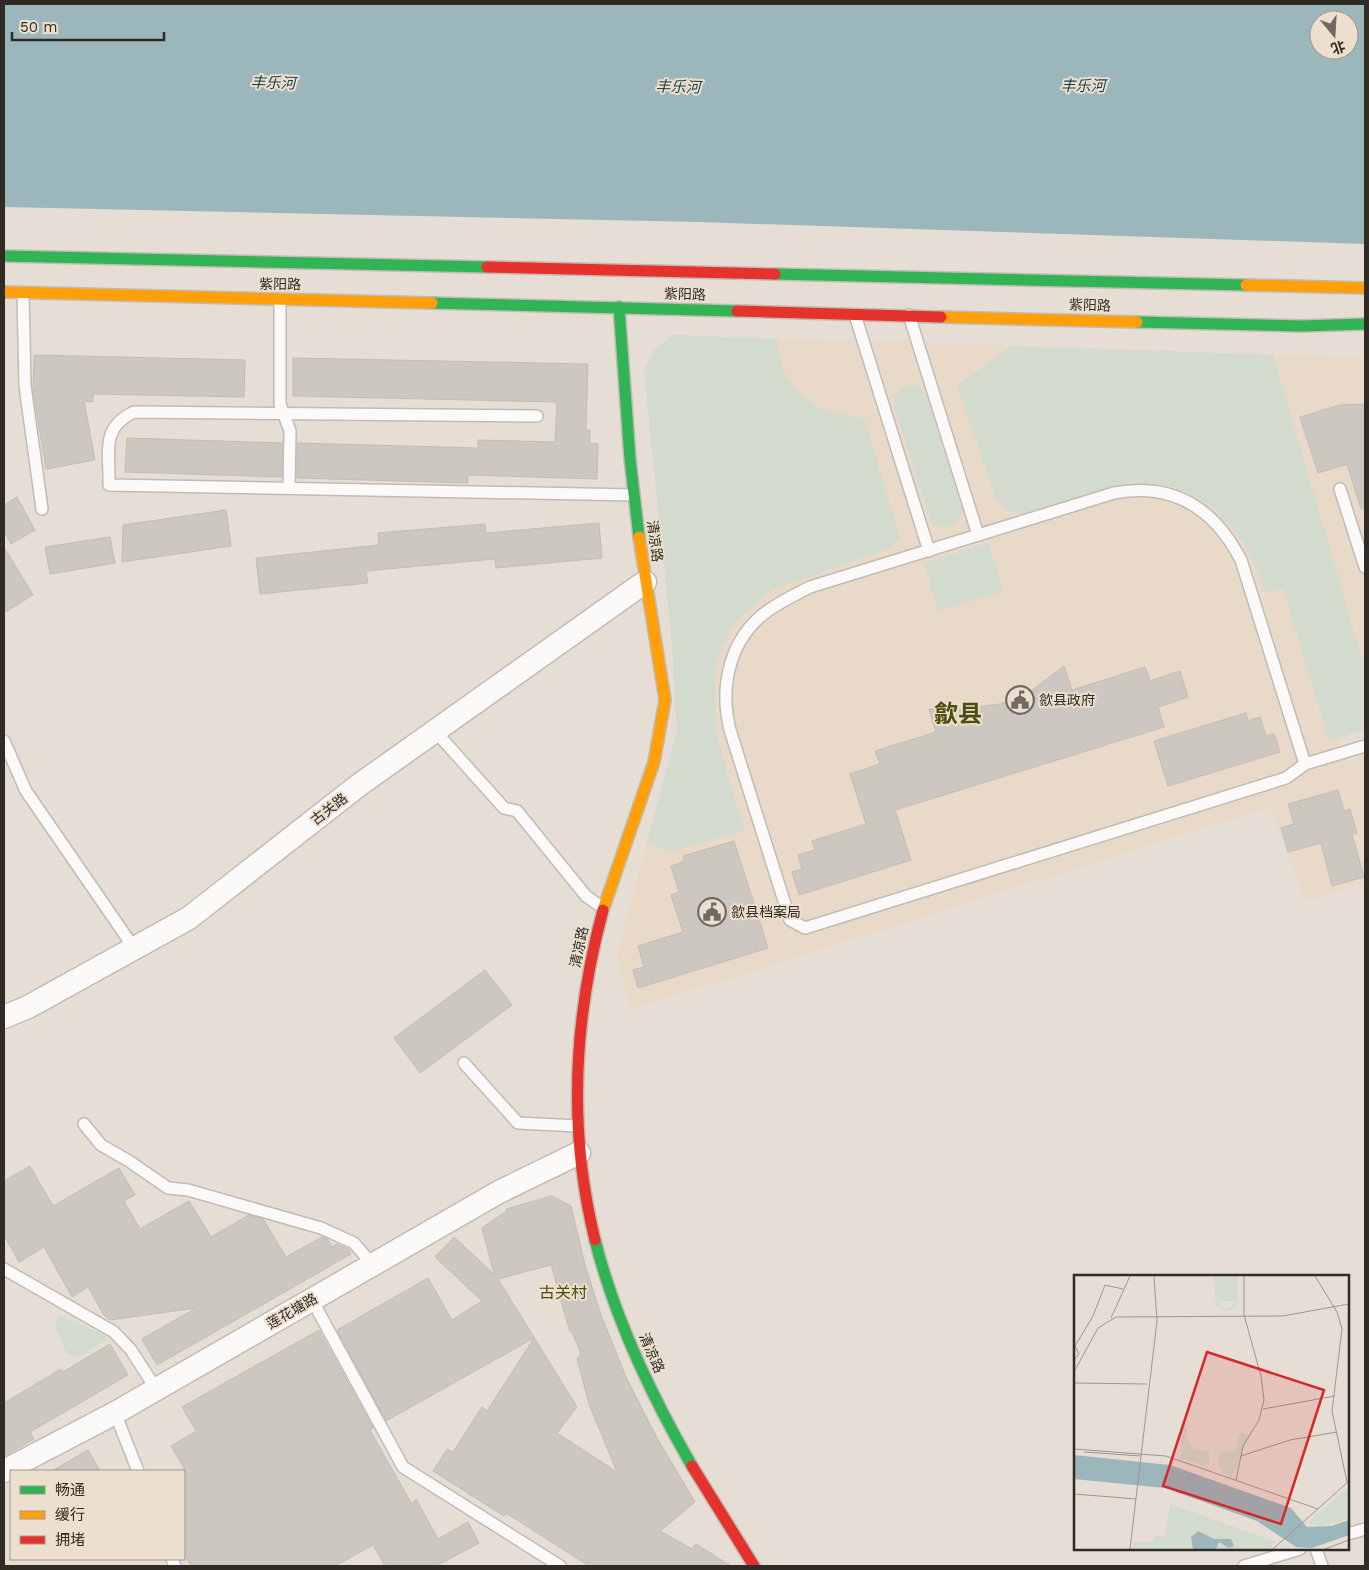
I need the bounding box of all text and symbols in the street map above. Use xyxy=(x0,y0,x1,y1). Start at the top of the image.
scale bar xyxy=(12,10,165,42)
north arrow xyxy=(1309,10,1359,60)
text: 50 m xyxy=(20,18,57,36)
text: 北 xyxy=(1329,38,1347,57)
water label: 丰乐河 xyxy=(250,74,299,92)
water label: 丰乐河 xyxy=(1060,77,1108,95)
water label: 丰乐河 xyxy=(655,78,704,96)
street label: 紫阳路 xyxy=(259,276,301,292)
street label: 紫阳路 xyxy=(664,285,706,303)
street label: 紫阳路 xyxy=(1069,296,1111,314)
street label: 清凉路 xyxy=(644,519,666,563)
public building icon: 歙县政府 xyxy=(1005,685,1035,715)
place label: 歙县政府 xyxy=(1039,692,1095,708)
district label: 歙县 xyxy=(934,700,982,728)
street label: 古关路 xyxy=(308,790,350,828)
public building icon: 歙县档案局 xyxy=(697,897,727,927)
place label: 歙县档案局 xyxy=(731,904,801,920)
street label: 清凉路 xyxy=(567,925,591,969)
inset map xyxy=(1074,1275,1349,1550)
district label: 古关村 xyxy=(539,1283,587,1302)
street label: 莲花塘路 xyxy=(264,1290,320,1332)
street label: 清凉路 xyxy=(636,1331,668,1375)
legend xyxy=(10,1470,185,1560)
text: 畅通 xyxy=(55,1481,85,1499)
text: 缓行 xyxy=(55,1506,85,1524)
text: 拥堵 xyxy=(55,1531,85,1549)

